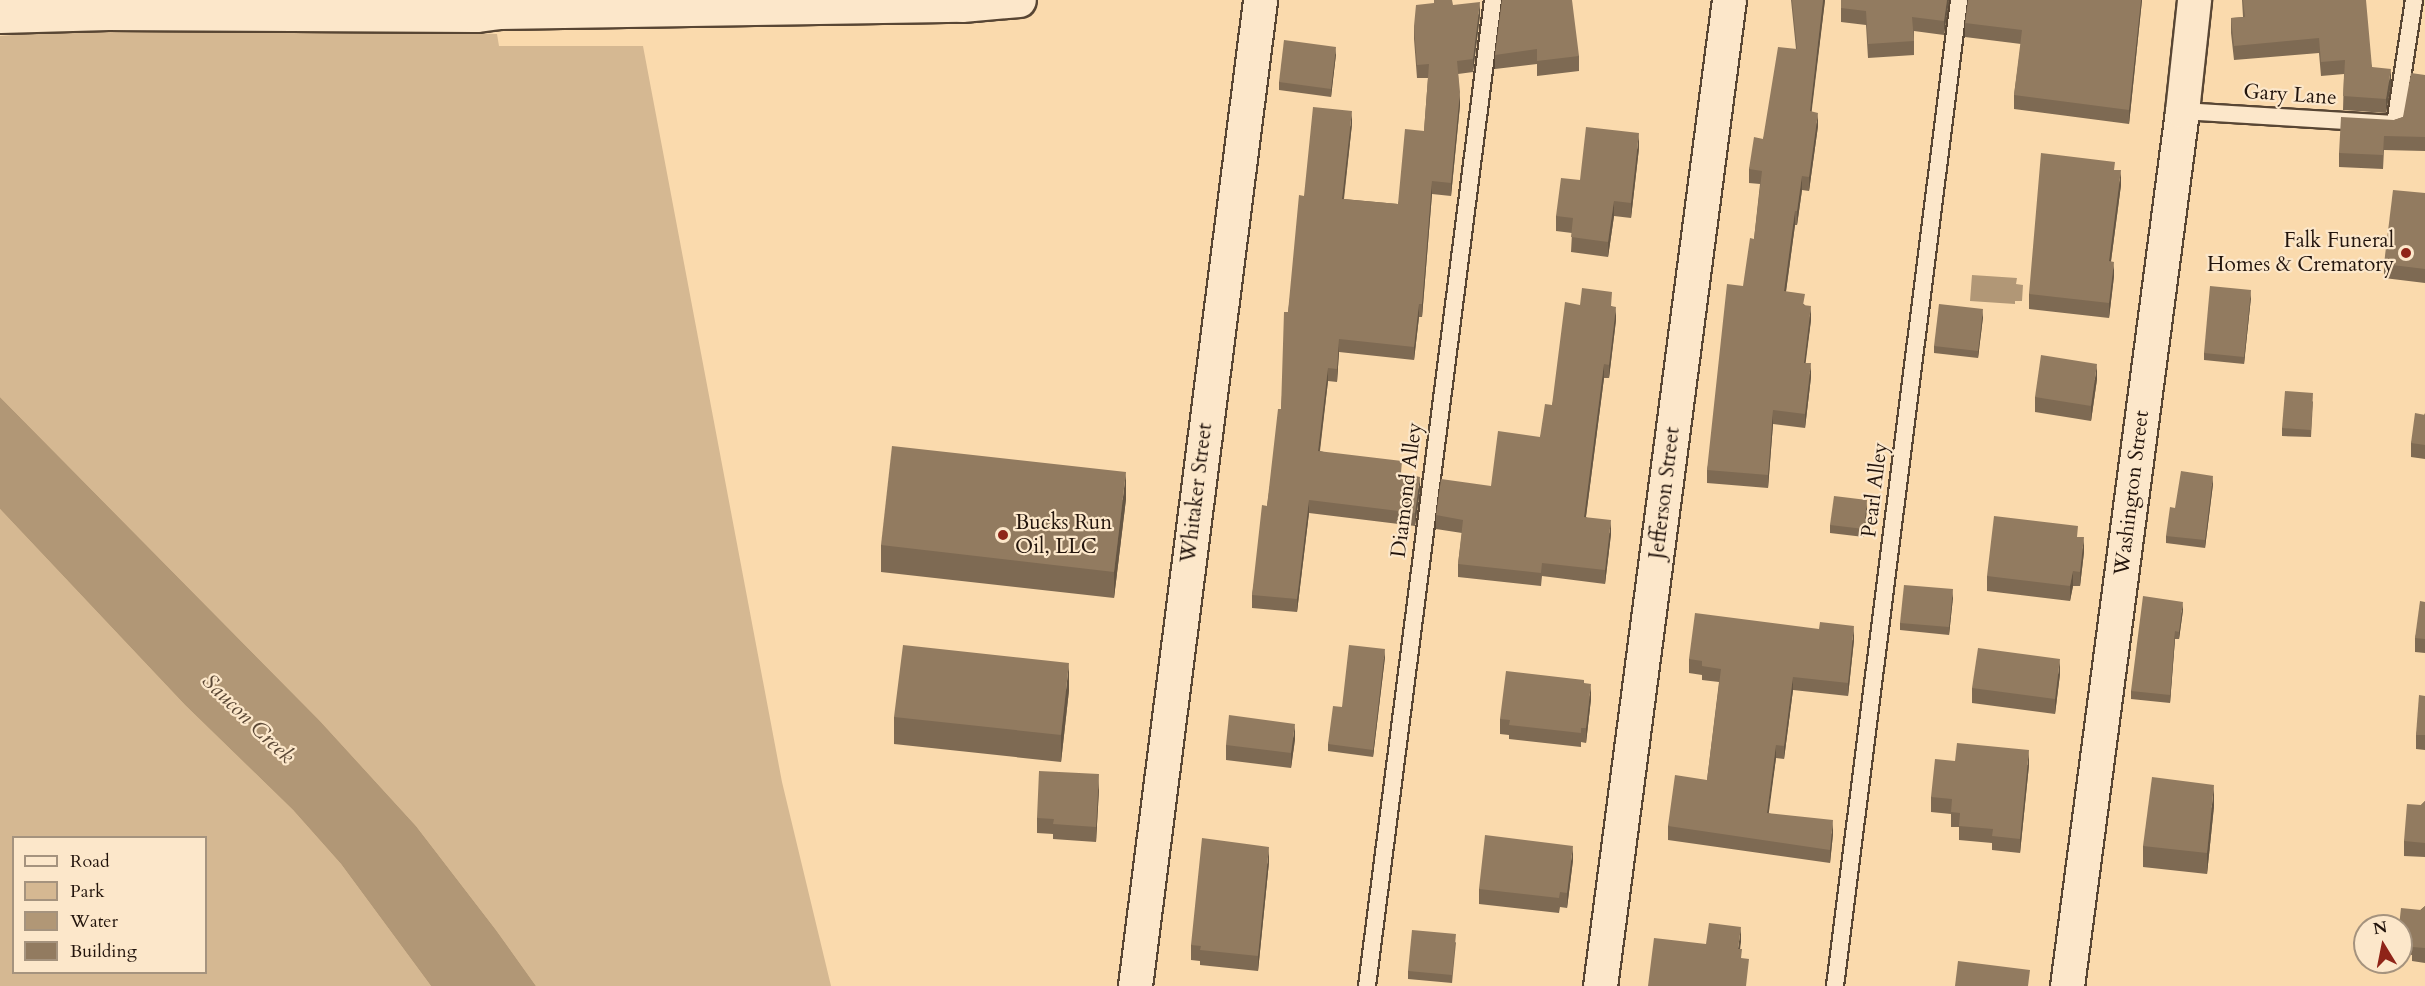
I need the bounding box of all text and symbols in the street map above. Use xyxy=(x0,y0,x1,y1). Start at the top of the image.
street label: Gary Lane xyxy=(2243,79,2337,111)
place label: Falk Funeral Homes & Crematory xyxy=(2207,228,2394,278)
marker: Falk Funeral Homes & Crematory xyxy=(2399,246,2413,260)
street label: Washington Street xyxy=(2109,409,2155,577)
street label: Diamond Alley xyxy=(1386,421,1428,559)
street label: Whitaker Street xyxy=(1176,422,1218,564)
street label: Jefferson Street xyxy=(1644,425,1686,561)
street label: Pearl Alley xyxy=(1857,441,1893,539)
place label: Bucks Run Oil, LLC xyxy=(1015,510,1112,560)
marker: Bucks Run Oil, LLC xyxy=(996,528,1010,542)
water label: Saucon Creek xyxy=(196,668,300,770)
legend xyxy=(12,836,207,974)
text: Road xyxy=(70,849,110,874)
text: Park xyxy=(70,879,105,904)
text: Water xyxy=(70,909,118,934)
north arrow xyxy=(2353,914,2413,974)
text: N xyxy=(2371,916,2389,940)
text: Building xyxy=(70,939,137,964)

